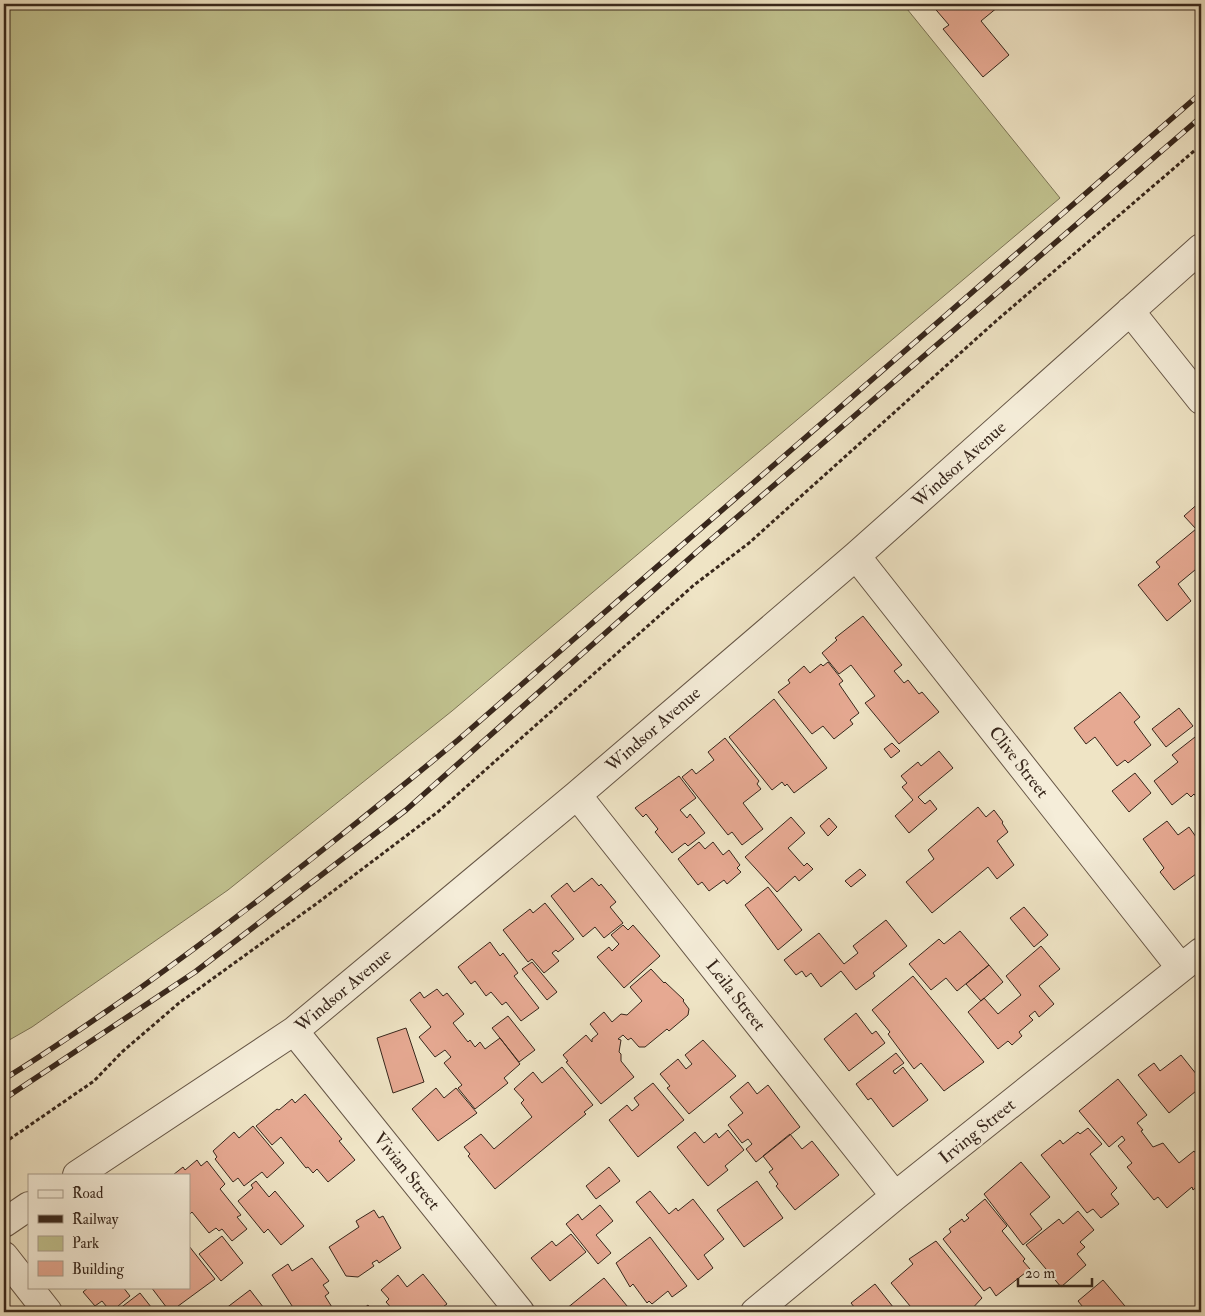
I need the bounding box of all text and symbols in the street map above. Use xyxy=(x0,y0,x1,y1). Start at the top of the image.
street label: Windsor Avenue xyxy=(907,416,1011,513)
street label: Windsor Avenue xyxy=(600,681,706,778)
street label: Clive Street xyxy=(983,722,1054,803)
street label: Windsor Avenue xyxy=(290,943,397,1038)
street label: Leila Street xyxy=(701,955,771,1036)
street label: Irving Street xyxy=(934,1093,1020,1169)
street label: Vivian Street xyxy=(368,1128,445,1215)
legend xyxy=(28,1174,190,1288)
text: Road xyxy=(72,1184,104,1203)
text: Railway xyxy=(72,1210,119,1229)
text: Park xyxy=(72,1234,99,1253)
scale bar xyxy=(1018,1256,1091,1288)
text: Building xyxy=(72,1260,124,1279)
text: 20 m xyxy=(1025,1264,1055,1283)

